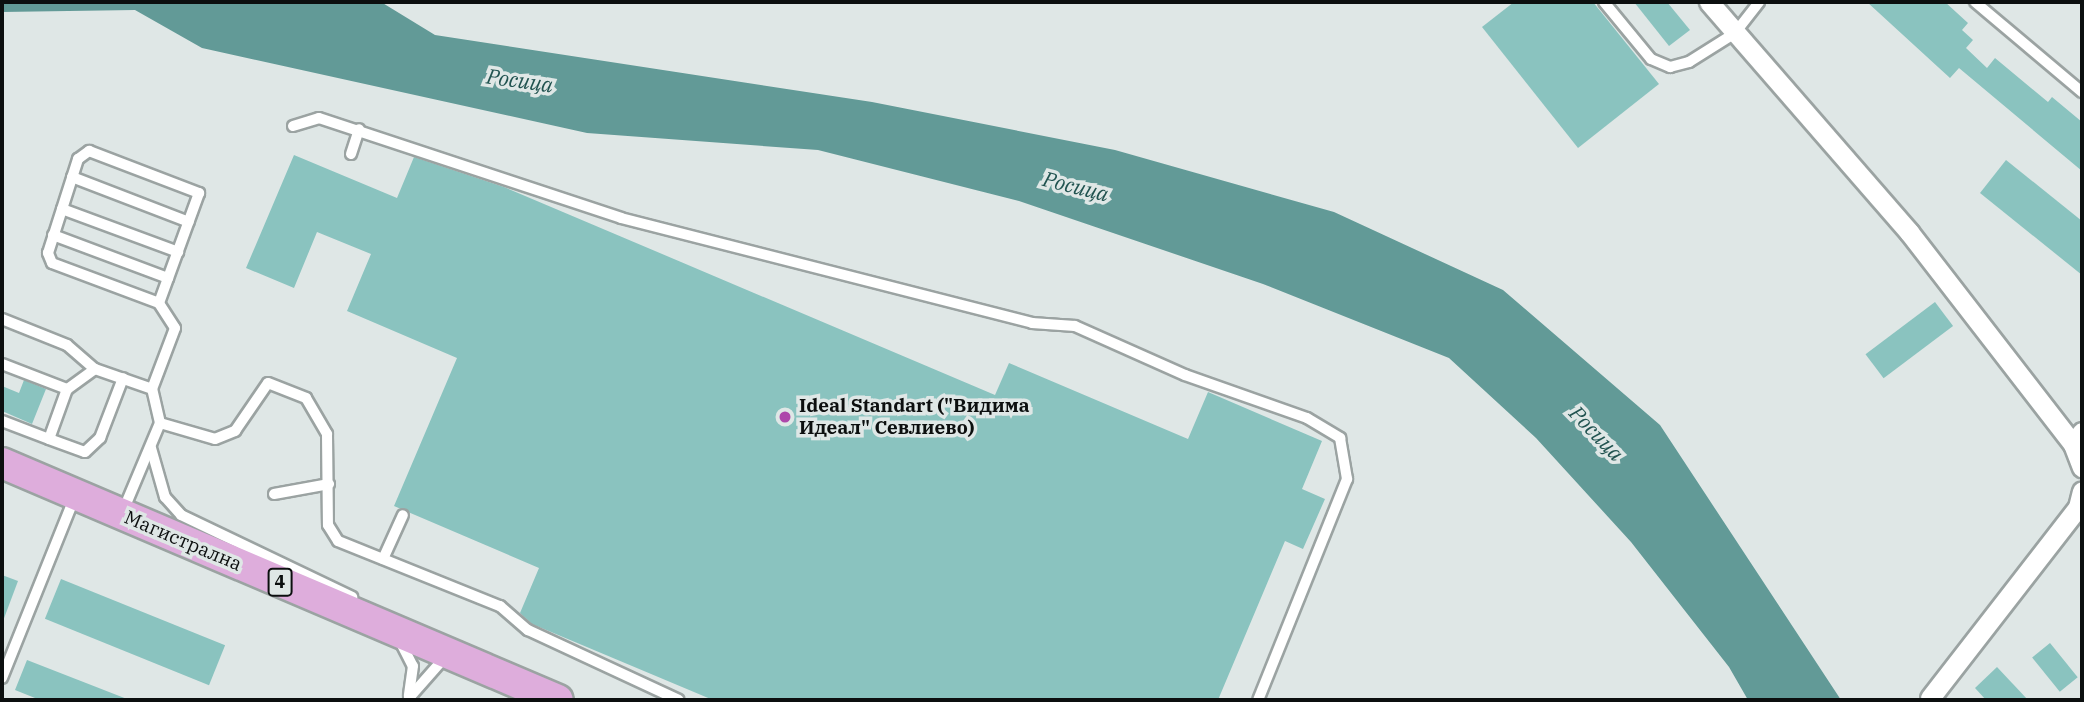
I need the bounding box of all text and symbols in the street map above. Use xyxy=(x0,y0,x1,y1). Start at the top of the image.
water label: Росица xyxy=(485,63,555,97)
water label: Росица xyxy=(1041,166,1111,206)
place label: Ideal Standart ("Видима Идеал" Севлиево) xyxy=(799,395,1030,439)
water label: Росица xyxy=(1565,400,1629,466)
marker: Ideal Standart ("Видима Идеал" Севлиево) xyxy=(777,409,793,425)
street label: Магистрална xyxy=(121,506,245,576)
road number: 4 xyxy=(266,568,294,596)

